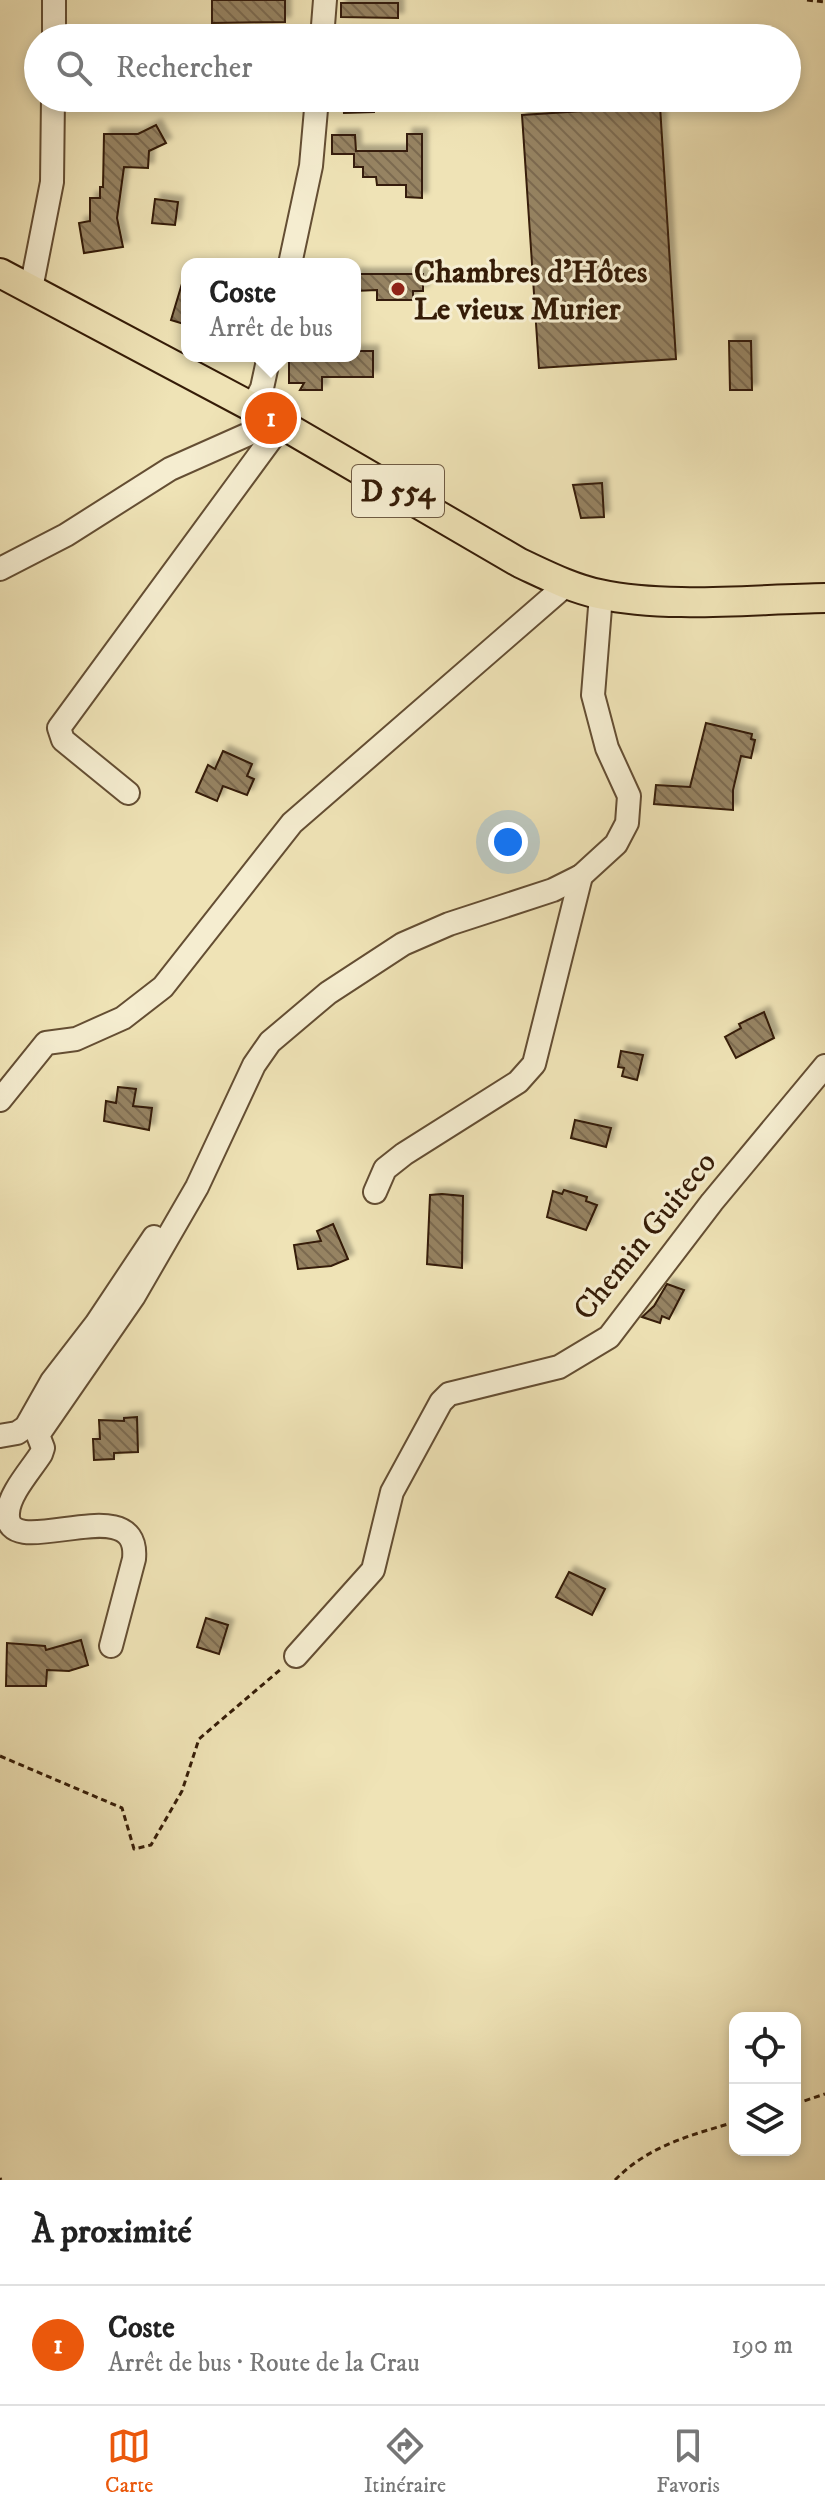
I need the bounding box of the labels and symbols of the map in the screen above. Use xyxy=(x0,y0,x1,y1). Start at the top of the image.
place label: Chambres d'Hôtes Le vieux Murier xyxy=(414,253,648,330)
marker: Chambres d'Hôtes Le vieux Murier xyxy=(389,280,407,298)
pin: 1 xyxy=(245,388,297,448)
road number: D 554 xyxy=(352,465,444,517)
your location xyxy=(488,822,528,862)
street label: Chemin Guiteco xyxy=(565,1144,726,1329)

